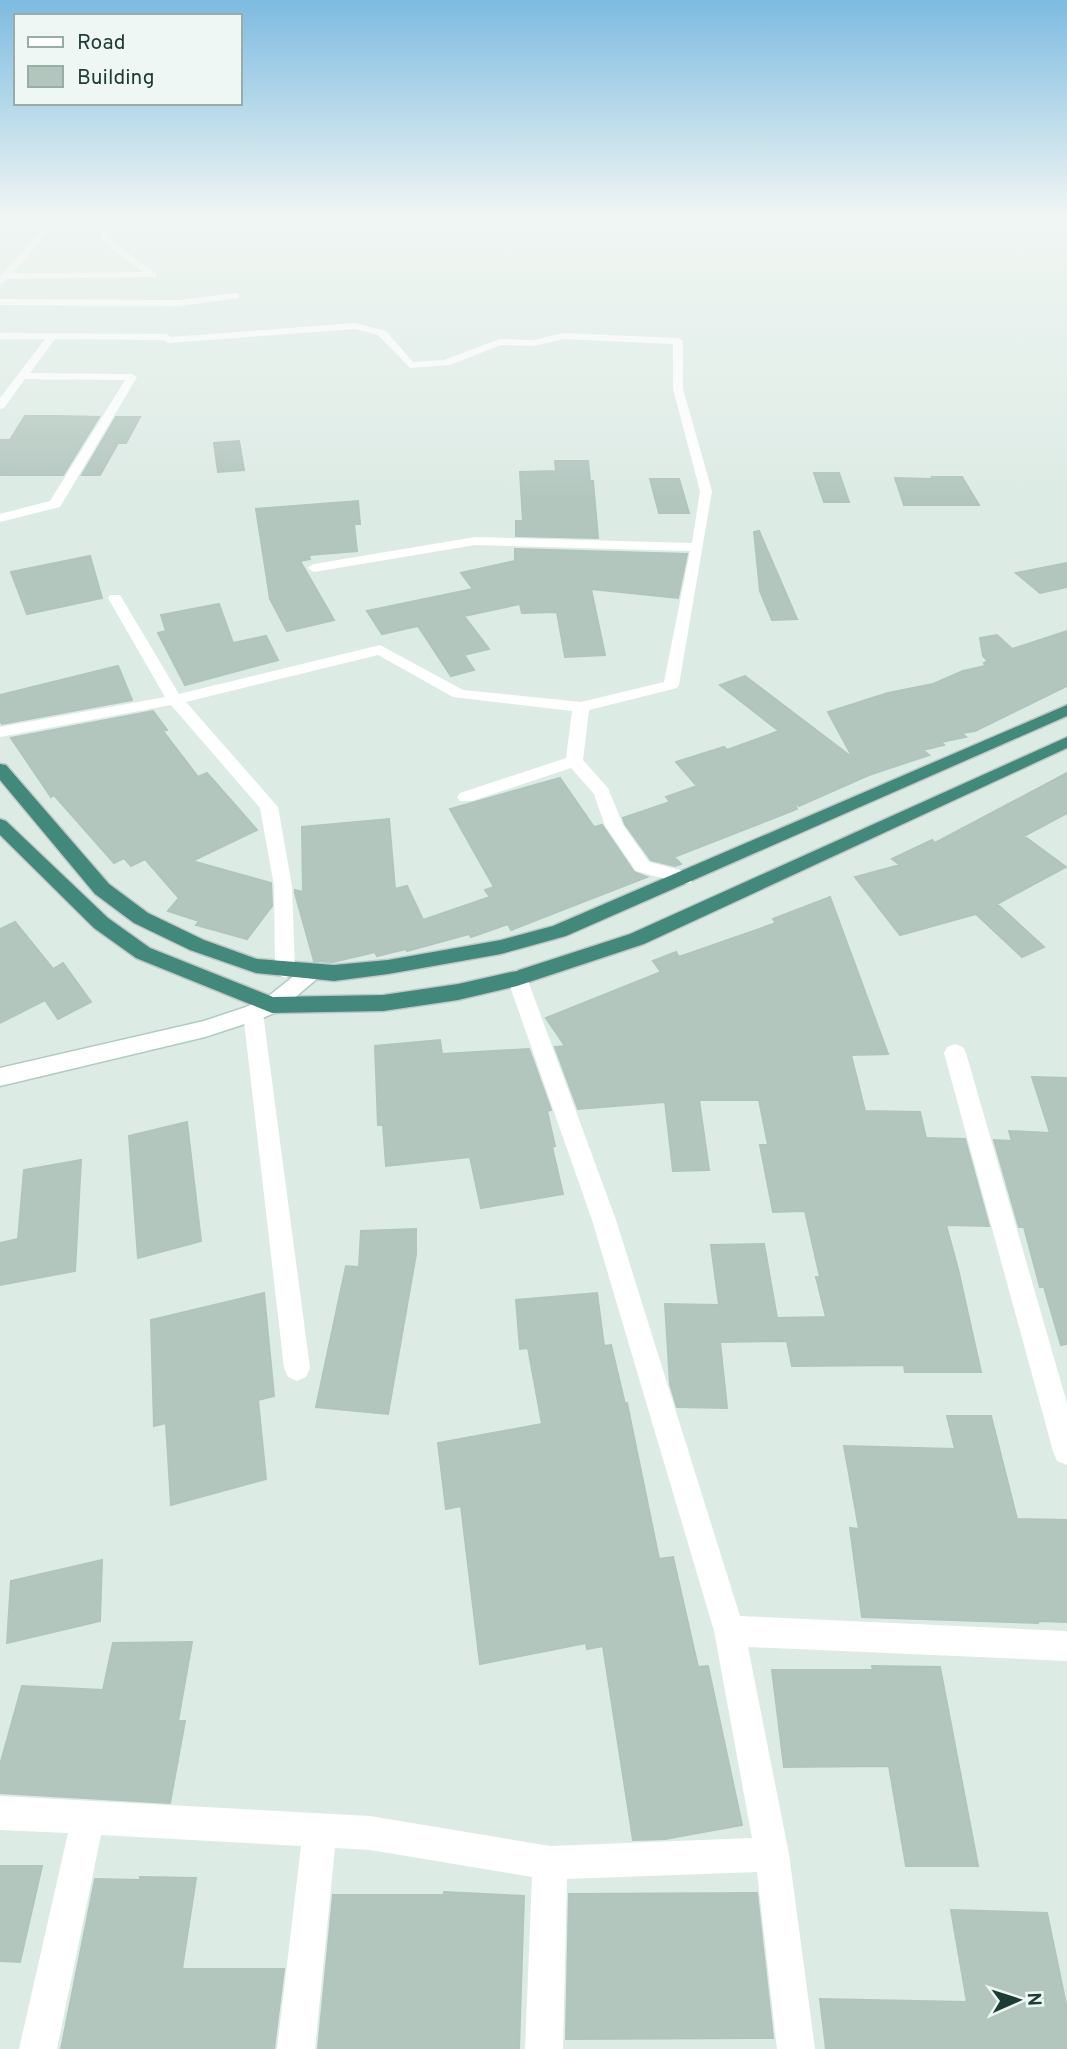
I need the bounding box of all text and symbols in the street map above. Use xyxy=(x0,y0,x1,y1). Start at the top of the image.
legend xyxy=(14,14,242,105)
text: Road xyxy=(77,30,126,57)
text: Building xyxy=(77,65,155,92)
north arrow xyxy=(983,1965,1053,2035)
text: N xyxy=(1021,1992,1045,2007)

